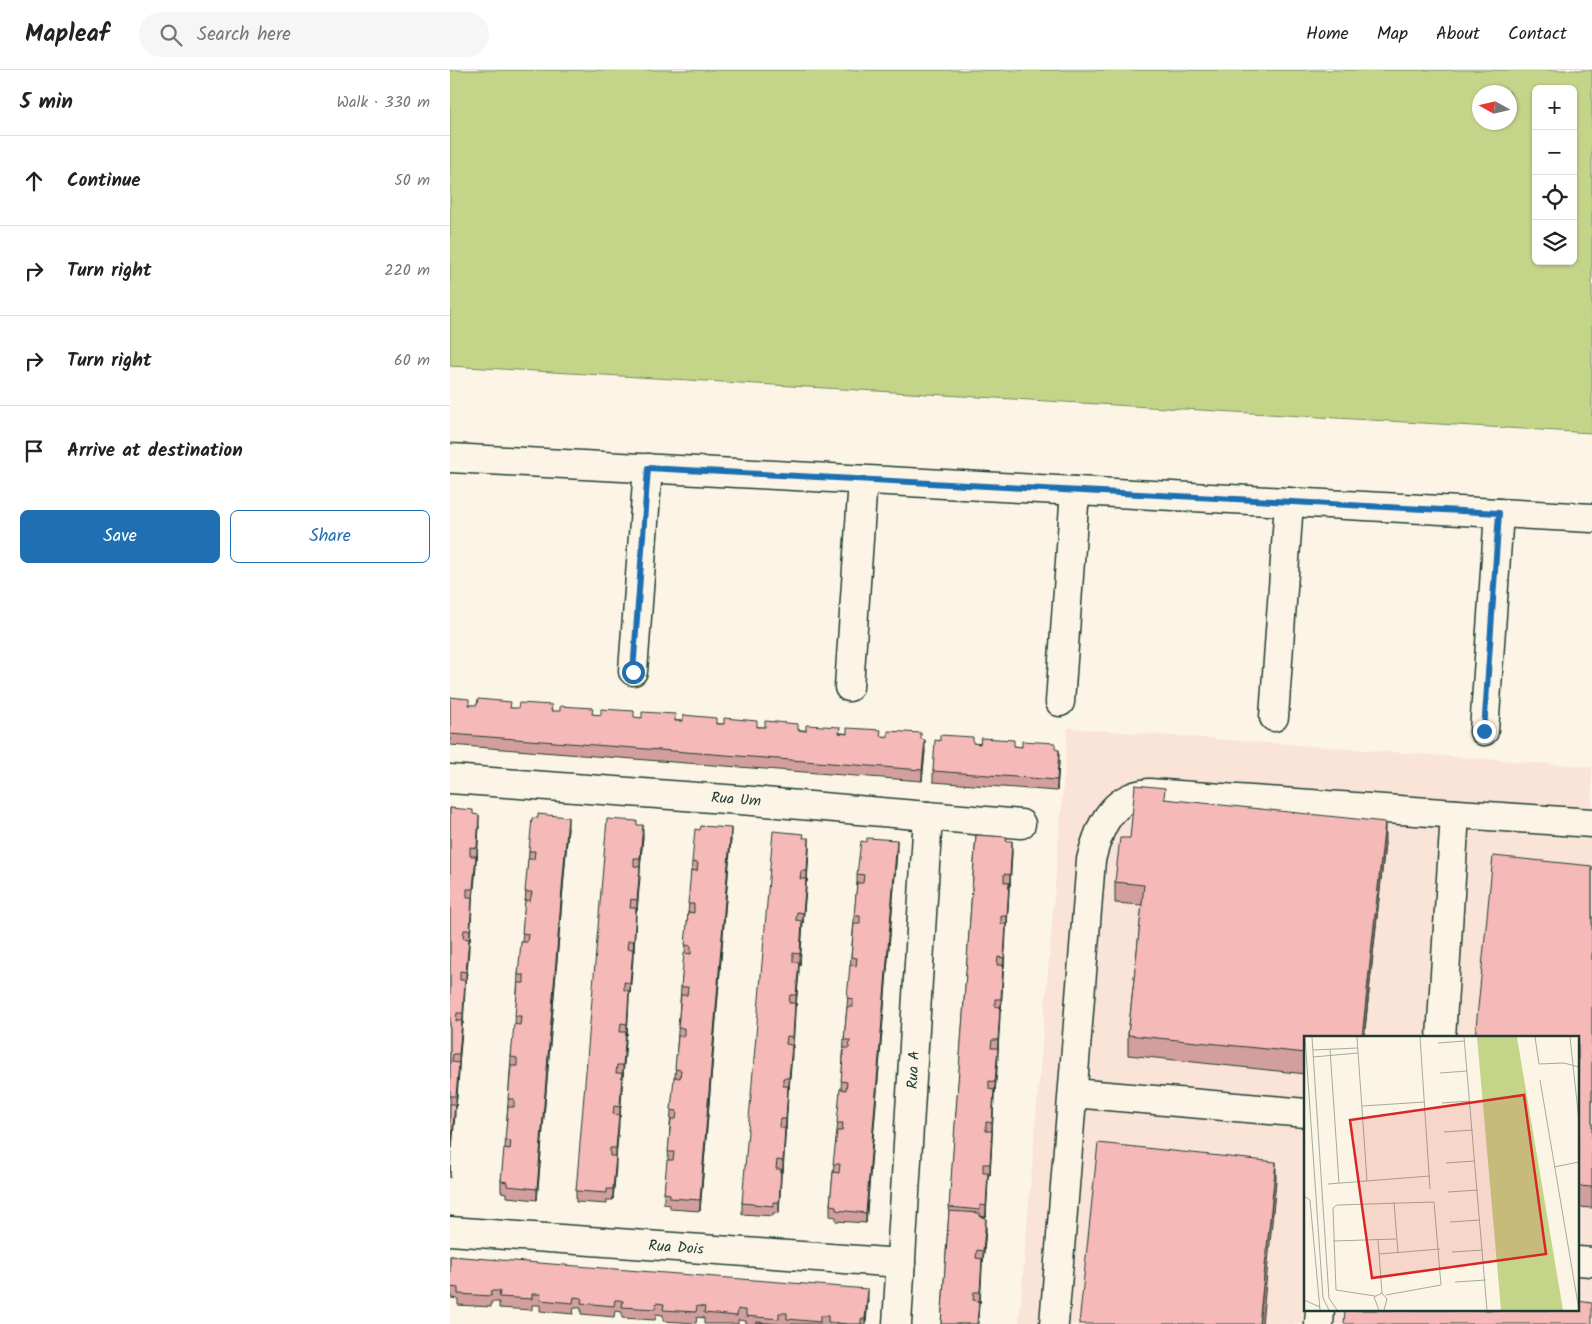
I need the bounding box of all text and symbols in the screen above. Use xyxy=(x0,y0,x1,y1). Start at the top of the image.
search box xyxy=(139,12,489,57)
text: Mapleaf xyxy=(25,15,109,54)
text: Search here xyxy=(197,20,291,50)
text: Home xyxy=(1306,20,1349,49)
text: Map xyxy=(1377,20,1408,49)
text: About xyxy=(1436,20,1480,49)
text: Contact xyxy=(1508,20,1567,49)
icon: search xyxy=(157,21,185,49)
north arrow xyxy=(1472,85,1517,130)
map controls xyxy=(1532,85,1577,265)
button: + xyxy=(1532,85,1577,130)
text: 5 min xyxy=(20,86,73,119)
text: Walk · 330 m xyxy=(337,90,430,115)
button: − xyxy=(1532,130,1577,175)
text: Continue xyxy=(67,166,140,196)
icon: ahead xyxy=(20,167,48,195)
text: 50 m xyxy=(394,168,430,193)
button: locate xyxy=(1532,175,1577,220)
button: layers xyxy=(1532,220,1577,265)
text: Turn right xyxy=(67,256,152,286)
icon: right xyxy=(20,257,48,285)
text: 220 m xyxy=(384,258,430,283)
text: Turn right xyxy=(67,346,152,376)
icon: right xyxy=(20,347,48,375)
text: 60 m xyxy=(394,348,430,373)
text: Arrive at destination xyxy=(67,436,243,466)
icon: arrive xyxy=(20,437,48,465)
button: Save xyxy=(20,510,220,563)
button: Share xyxy=(230,510,430,563)
route start xyxy=(622,661,645,684)
route end xyxy=(1473,720,1496,743)
street label: Rua Um xyxy=(710,786,762,814)
inset map xyxy=(1304,1036,1580,1312)
street label: Rua A xyxy=(901,1050,927,1090)
street label: Rua Dois xyxy=(647,1234,705,1262)

